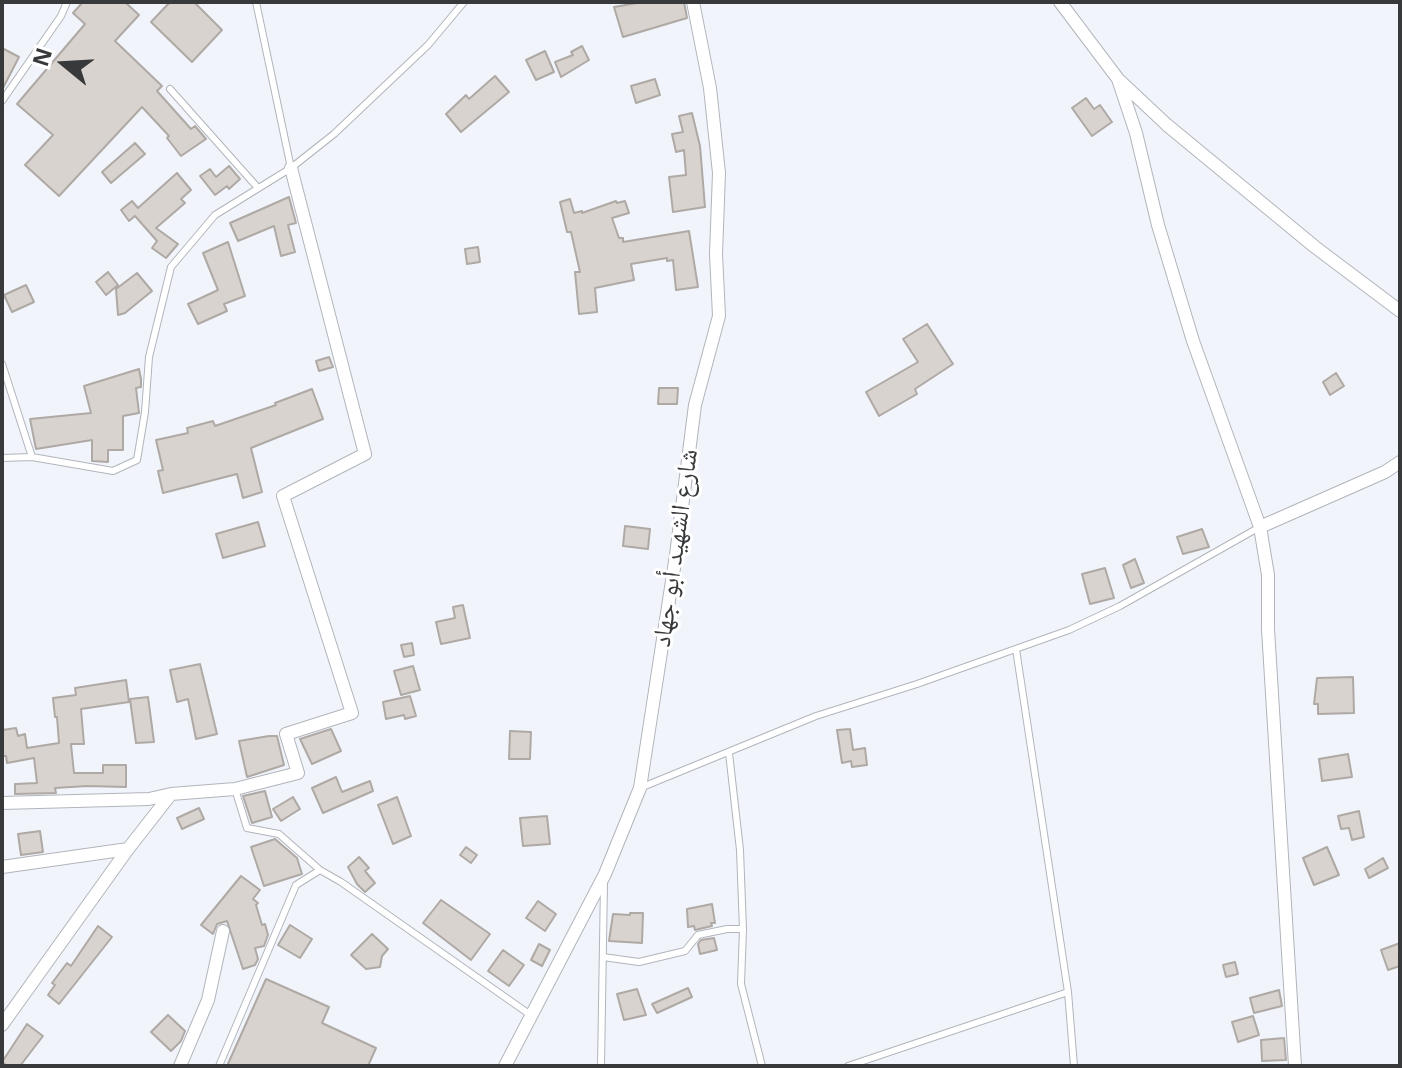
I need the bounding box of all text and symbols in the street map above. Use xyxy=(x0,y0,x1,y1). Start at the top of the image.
north arrow xyxy=(24,24,104,104)
text: N xyxy=(24,43,58,70)
street label: شارع الشهيد أبو جهاد xyxy=(647,447,705,649)

